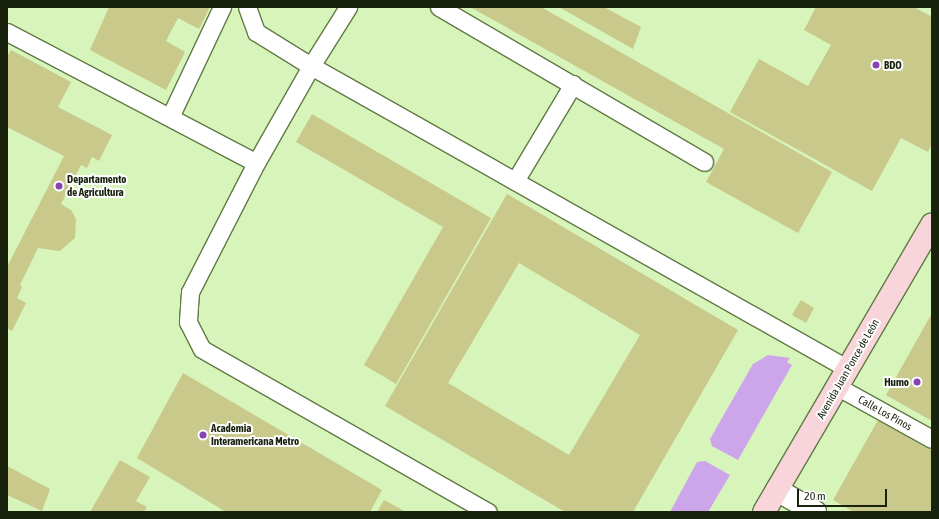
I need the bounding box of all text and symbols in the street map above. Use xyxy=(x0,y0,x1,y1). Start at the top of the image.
place label: BDO xyxy=(884,58,902,72)
marker: BDO xyxy=(871,60,881,70)
place label: Departamento de Agricultura xyxy=(67,173,126,199)
marker: Departamento de Agricultura xyxy=(54,181,64,191)
street label: Avenida Juan Ponce de León xyxy=(814,317,882,421)
place label: Humo xyxy=(884,375,909,389)
marker: Humo xyxy=(912,377,922,387)
street label: Calle Los Pinos xyxy=(856,393,914,433)
place label: Academia Interamericana Metro xyxy=(211,422,299,448)
marker: Academia Interamericana Metro xyxy=(198,430,208,440)
scale bar xyxy=(799,481,889,507)
text: 20 m xyxy=(804,489,826,503)

